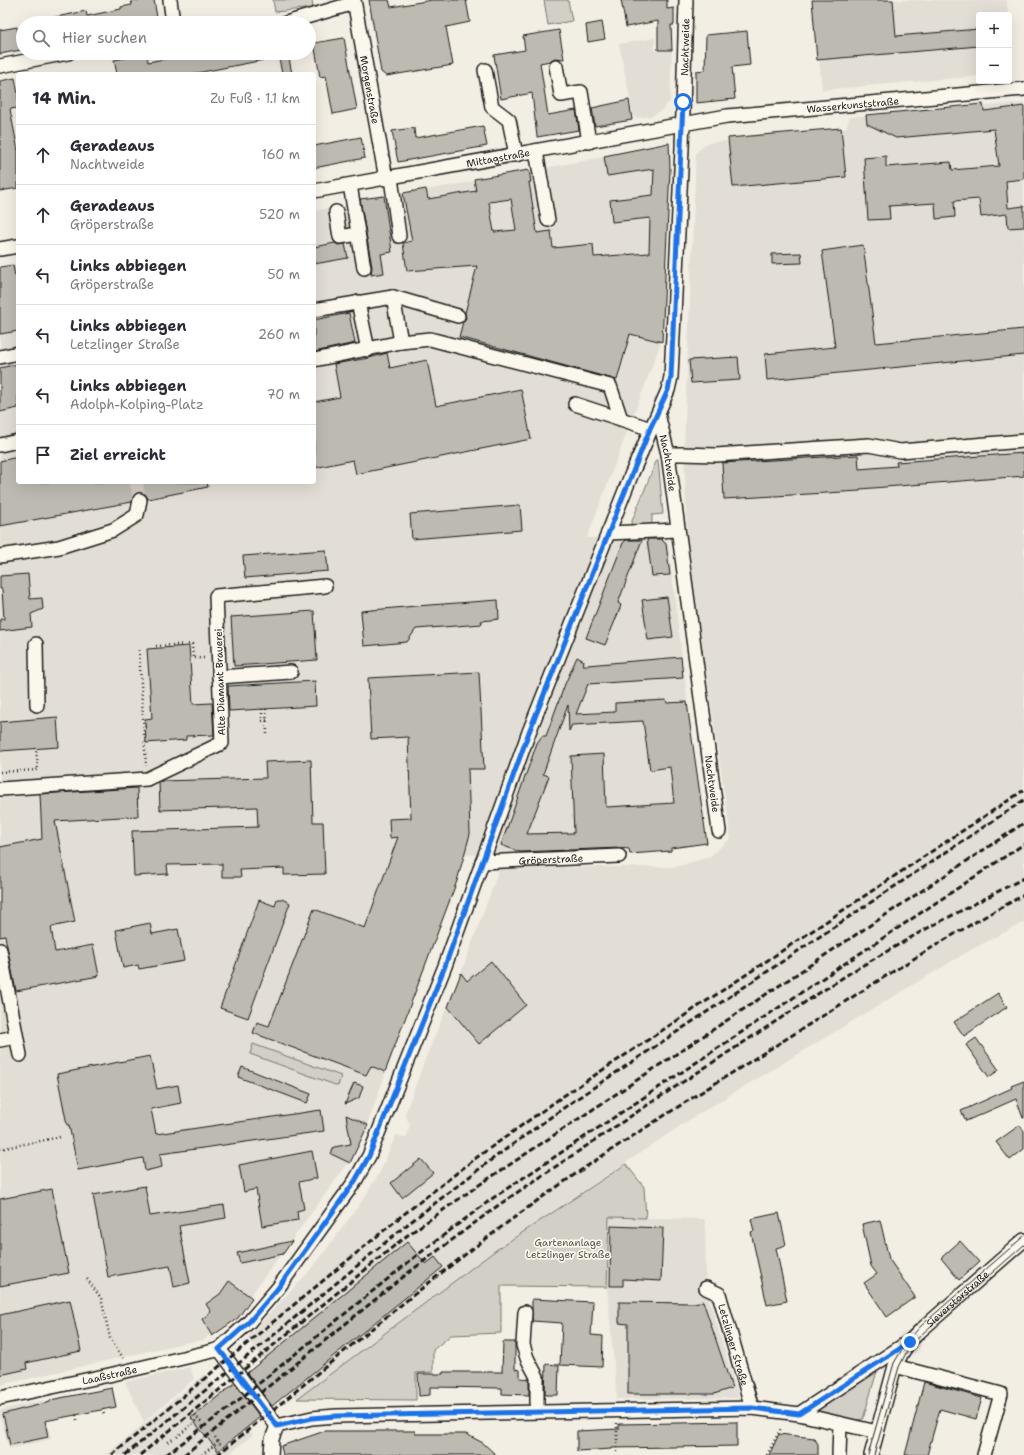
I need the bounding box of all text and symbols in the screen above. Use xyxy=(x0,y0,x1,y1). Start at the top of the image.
map controls xyxy=(976,12,1012,84)
button: + xyxy=(976,12,1012,48)
search box xyxy=(16,16,316,60)
street label: Nachtweide xyxy=(677,18,692,76)
icon: search xyxy=(30,27,52,49)
text: Hier suchen xyxy=(62,28,147,48)
button: − xyxy=(976,48,1012,84)
street label: Morgenstraße xyxy=(358,54,383,125)
text: 14 Min. xyxy=(32,87,96,109)
text: Zu Fuß · 1.1 km xyxy=(210,90,300,107)
route start xyxy=(674,93,692,111)
street label: Wasserkunststraße xyxy=(806,94,900,115)
text: Geradeaus xyxy=(70,136,155,156)
icon: ahead xyxy=(32,144,54,166)
street label: Mittagstraße xyxy=(465,145,531,170)
text: 160 m xyxy=(262,146,300,163)
text: Nachtweide xyxy=(70,156,145,173)
text: Geradeaus xyxy=(70,196,155,216)
icon: ahead xyxy=(32,204,54,226)
text: 520 m xyxy=(259,206,300,223)
text: Gröperstraße xyxy=(70,216,154,233)
text: Links abbiegen xyxy=(70,256,186,276)
icon: left xyxy=(32,264,54,286)
text: 50 m xyxy=(267,266,300,283)
text: Gröperstraße xyxy=(70,276,154,293)
text: Links abbiegen xyxy=(70,316,186,336)
icon: left xyxy=(32,324,54,346)
text: 260 m xyxy=(258,326,300,343)
text: Letzlinger Straße xyxy=(70,336,180,353)
text: Links abbiegen xyxy=(70,376,186,396)
icon: left xyxy=(32,384,54,406)
text: 70 m xyxy=(266,386,300,403)
text: Adolph-Kolping-Platz xyxy=(70,396,204,413)
street label: Nachtweide xyxy=(657,433,680,492)
icon: arrive xyxy=(32,444,54,466)
text: Ziel erreicht xyxy=(70,445,166,465)
street label: Alte Diamant Brauerei xyxy=(212,628,228,736)
street label: Nachtweide xyxy=(702,754,723,814)
street label: Gröperstraße xyxy=(518,851,584,867)
park label: Gartenanlage Letzlinger Straße xyxy=(526,1236,611,1261)
street label: Sieverstorstraße xyxy=(923,1267,992,1329)
street label: Letzlinger Straße xyxy=(716,1302,752,1387)
route end xyxy=(901,1333,919,1351)
street label: Laaßstraße xyxy=(81,1362,139,1387)

